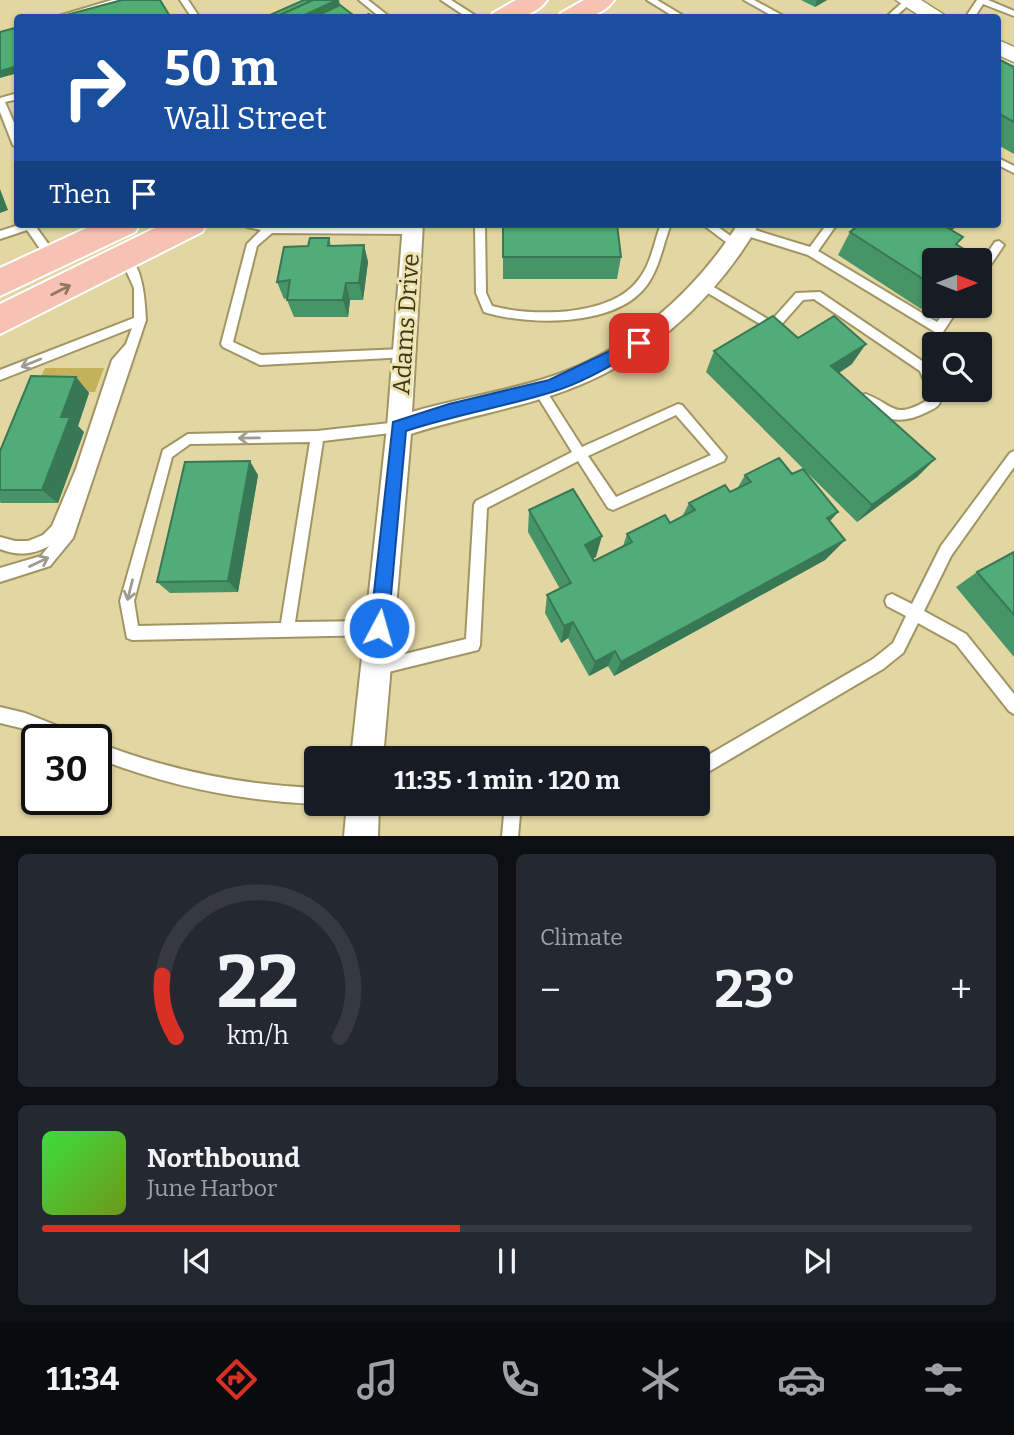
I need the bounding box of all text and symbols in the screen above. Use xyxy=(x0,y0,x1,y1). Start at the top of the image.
text: 50 m xyxy=(164,39,277,98)
icon: right xyxy=(49,42,140,133)
text: Wall Street xyxy=(164,99,327,137)
icon: arrive xyxy=(125,175,163,213)
text: Then xyxy=(49,179,111,210)
north arrow xyxy=(922,248,992,318)
map controls xyxy=(922,248,992,402)
street label: Adams Drive xyxy=(387,252,425,396)
one-way arrow xyxy=(50,283,71,297)
pin xyxy=(609,313,669,373)
icon: arrive xyxy=(620,324,658,362)
button: search xyxy=(922,332,992,402)
one-way arrow xyxy=(21,358,42,371)
one-way arrow xyxy=(237,431,260,444)
one-way arrow xyxy=(28,554,48,568)
one-way arrow xyxy=(123,578,136,601)
position arrow xyxy=(342,591,416,665)
speed limit sign: 30 xyxy=(21,724,112,815)
text: 11:35 · 1 min · 120 m xyxy=(394,765,620,796)
text: Climate xyxy=(540,923,623,951)
text: 22 xyxy=(217,939,299,1026)
text: 23° xyxy=(715,958,797,1021)
text: − xyxy=(540,967,561,1013)
text: + xyxy=(950,967,972,1013)
text: km/h xyxy=(227,1020,289,1050)
text: Northbound xyxy=(147,1143,300,1174)
text: June Harbor xyxy=(147,1174,277,1202)
icon: previous xyxy=(178,1242,216,1280)
icon: pause xyxy=(488,1242,526,1280)
icon: next xyxy=(798,1242,836,1280)
icon: directions xyxy=(212,1355,261,1404)
icon: music xyxy=(353,1355,402,1404)
icon: phone xyxy=(495,1355,544,1404)
icon: climate xyxy=(636,1355,685,1404)
icon: car xyxy=(777,1355,826,1404)
icon: filters xyxy=(919,1355,968,1404)
text: 11:34 xyxy=(46,1360,119,1398)

